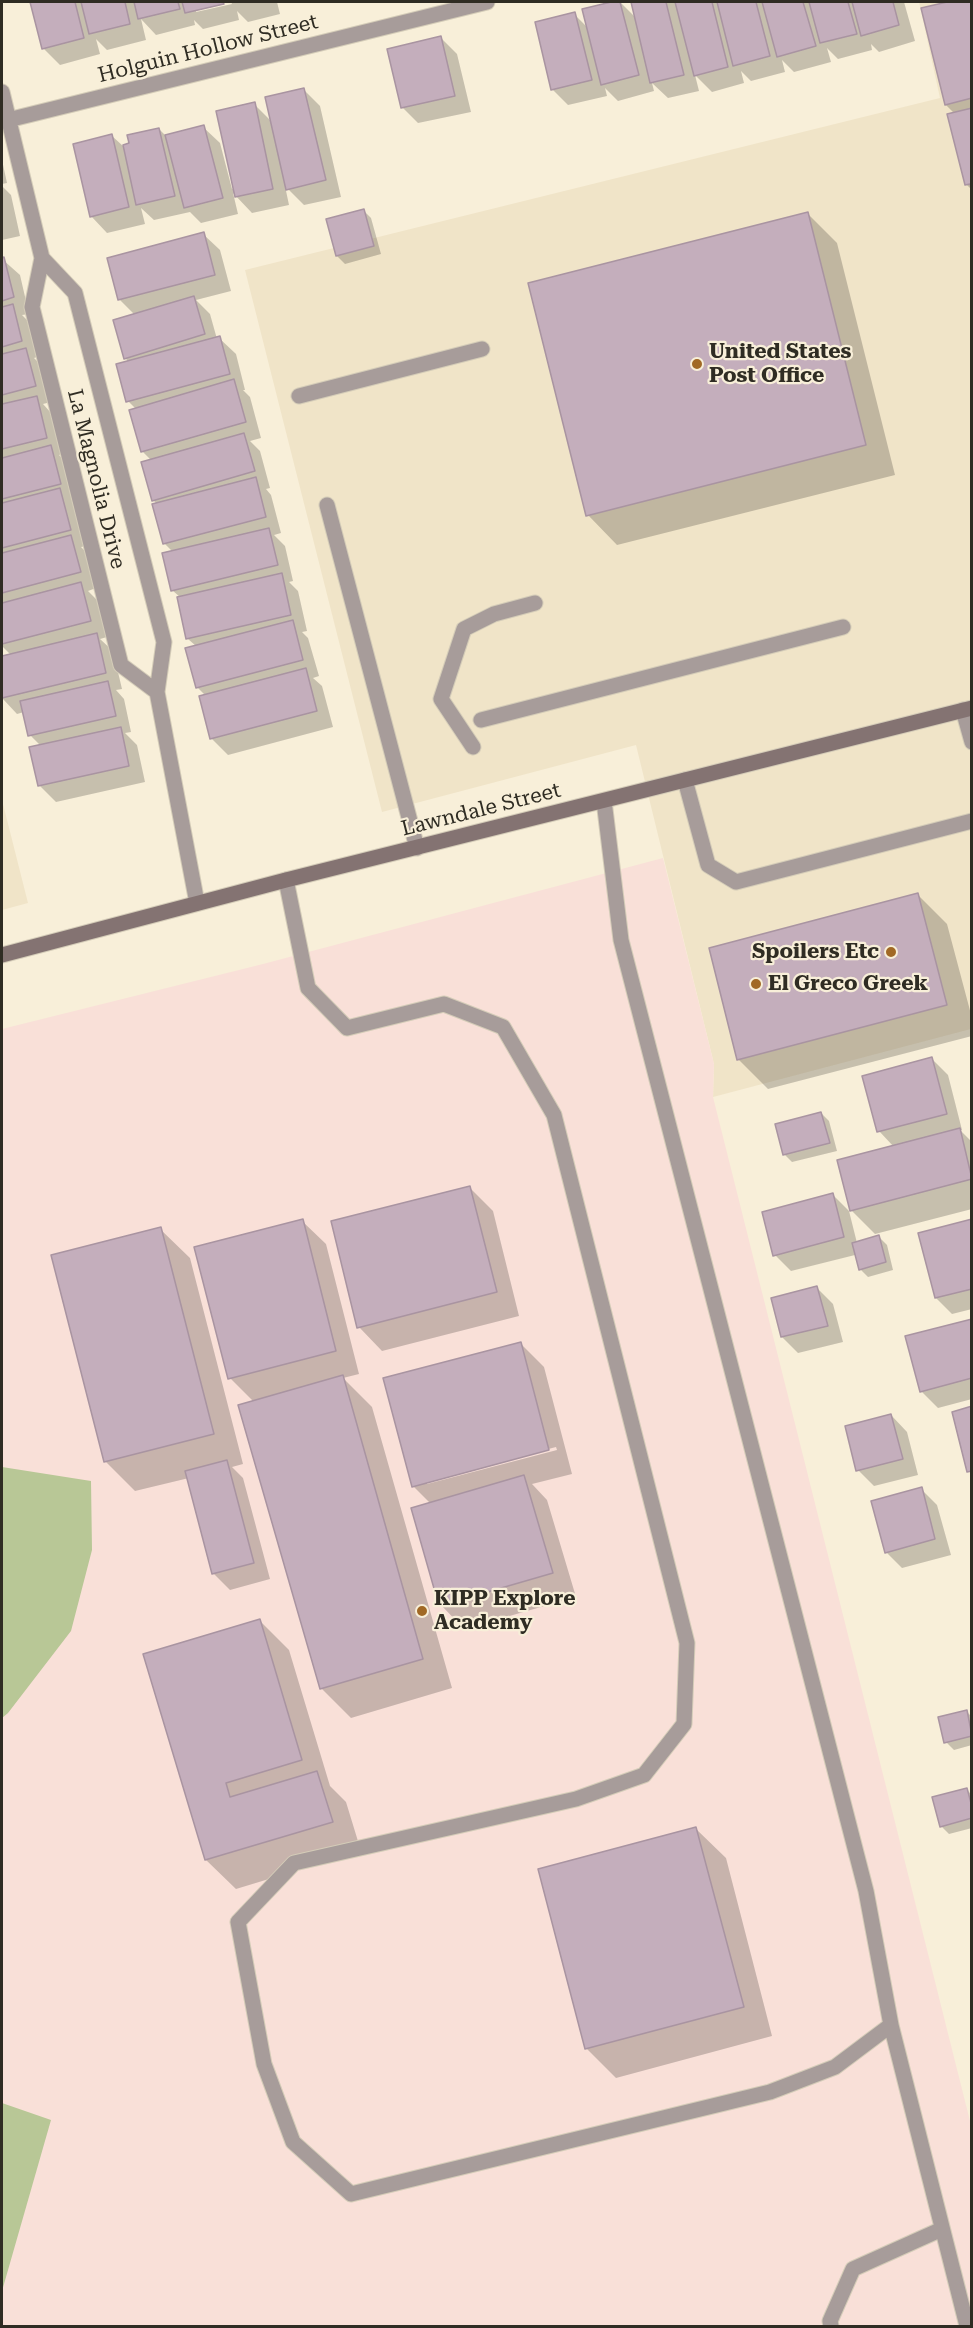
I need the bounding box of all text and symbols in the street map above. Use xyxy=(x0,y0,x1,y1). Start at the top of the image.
street label: Holguin Hollow Street xyxy=(95,9,321,89)
place label: United States Post Office xyxy=(709,339,851,389)
marker: United States Post Office xyxy=(690,357,704,371)
street label: La Magnolia Drive xyxy=(61,387,131,571)
street label: Lawndale Street xyxy=(399,778,563,842)
place label: Spoilers Etc xyxy=(752,939,879,965)
marker: Spoilers Etc xyxy=(884,945,898,959)
place label: El Greco Greek xyxy=(768,971,928,997)
marker: El Greco Greek xyxy=(749,977,763,991)
place label: KIPP Explore Academy xyxy=(434,1586,576,1636)
marker: KIPP Explore Academy xyxy=(415,1604,429,1618)

